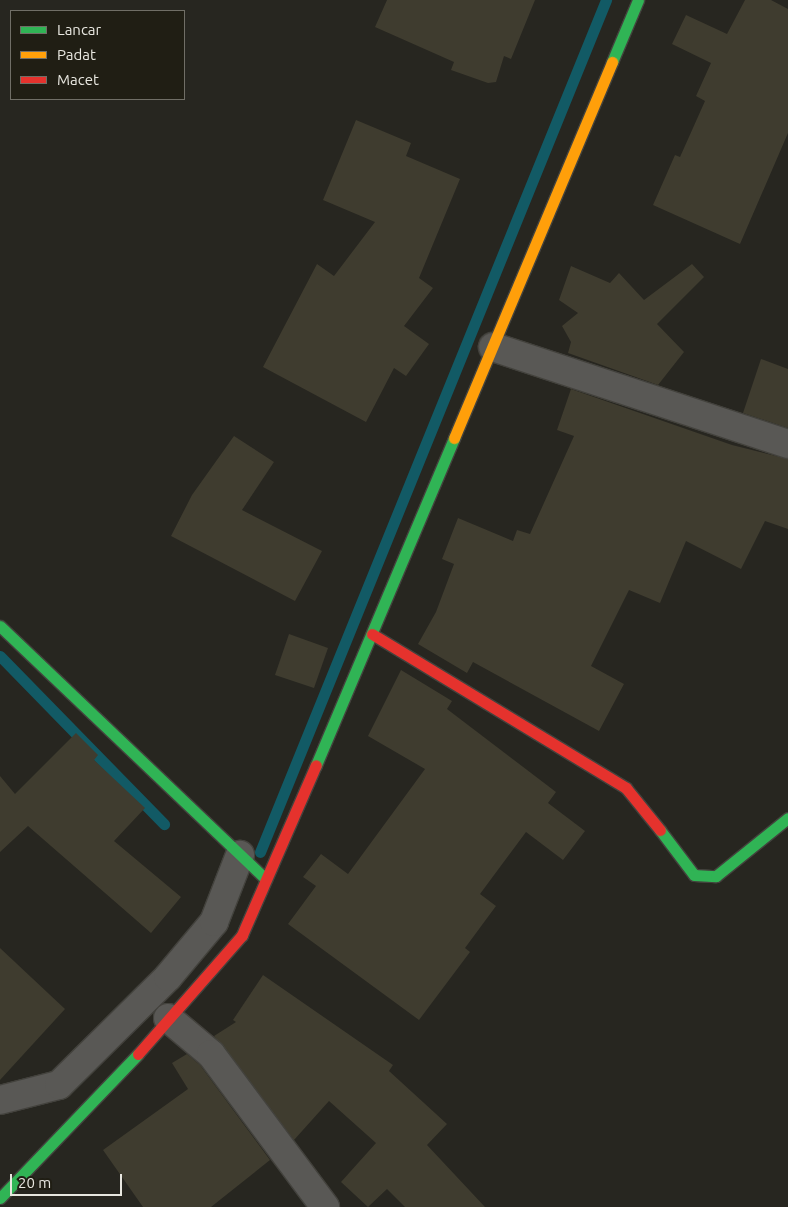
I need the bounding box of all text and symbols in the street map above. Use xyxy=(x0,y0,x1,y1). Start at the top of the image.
legend xyxy=(10,10,185,100)
text: Lancar xyxy=(57,21,101,38)
text: Padat xyxy=(57,46,96,63)
text: Macet xyxy=(57,71,99,88)
scale bar xyxy=(12,1164,125,1196)
text: 20 m xyxy=(18,1174,51,1191)

